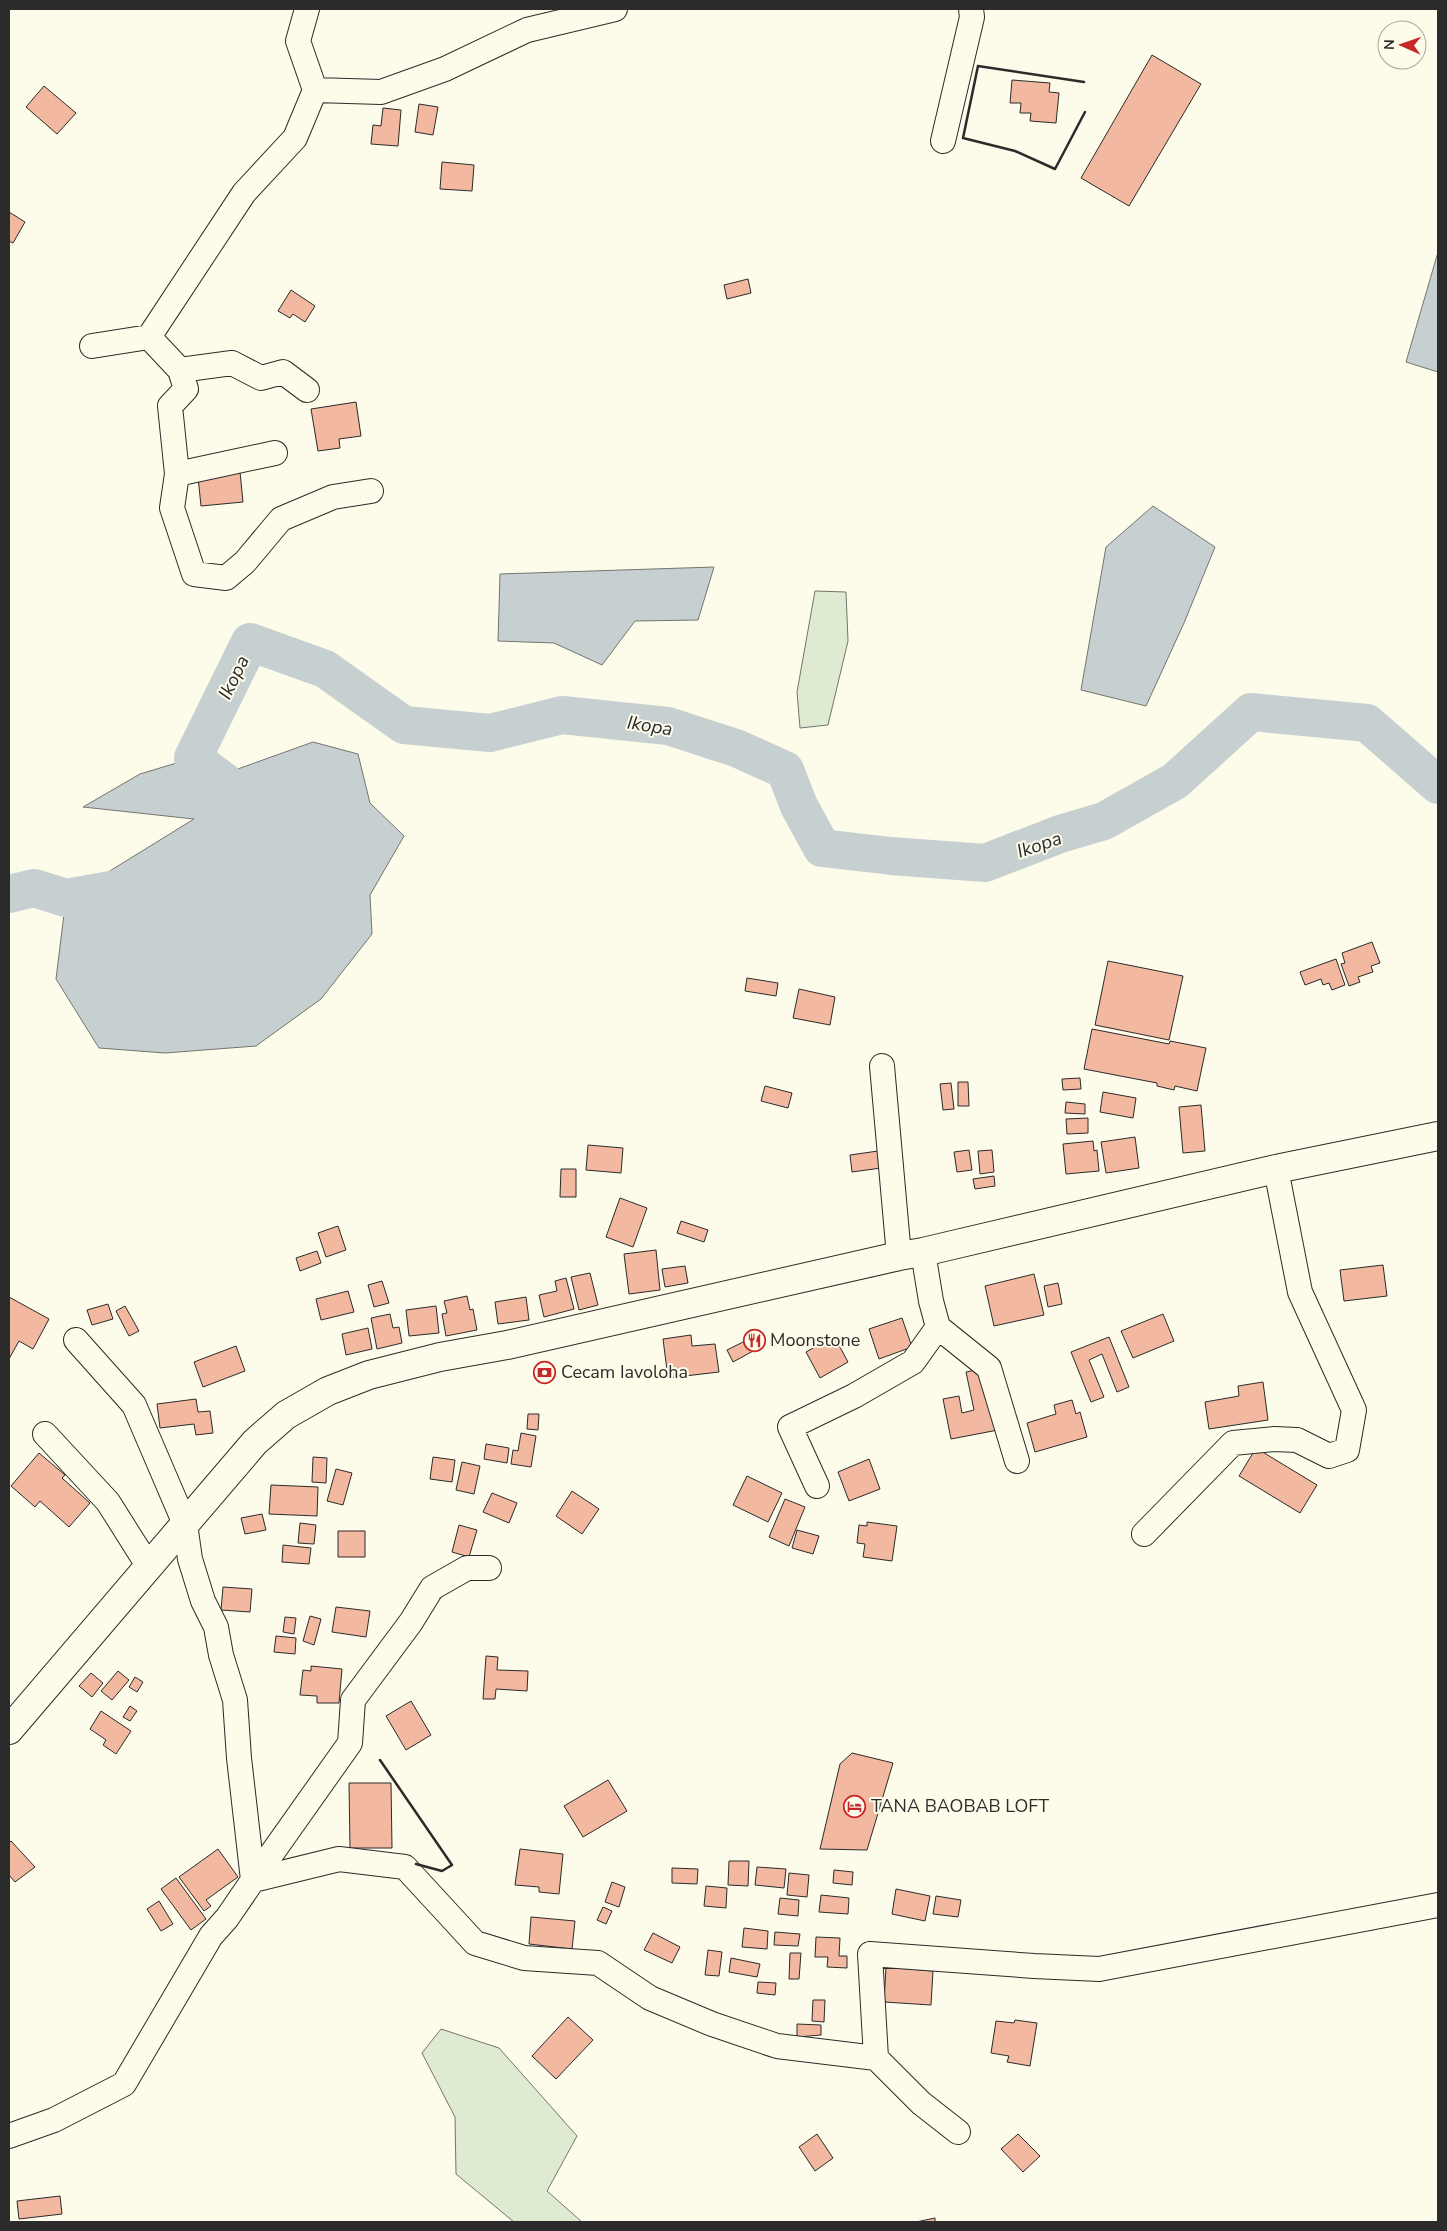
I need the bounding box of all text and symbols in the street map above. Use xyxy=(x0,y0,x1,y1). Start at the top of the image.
north arrow xyxy=(1377,20,1427,70)
text: N xyxy=(1380,39,1399,50)
water label: Ikopa xyxy=(212,651,256,704)
water label: Ikopa xyxy=(625,710,675,742)
water label: Ikopa xyxy=(1013,825,1065,865)
restaurant icon: Moonstone xyxy=(742,1328,766,1352)
place label: Moonstone xyxy=(770,1328,860,1352)
bank icon: Cecam Iavoloha xyxy=(533,1360,557,1384)
place label: Cecam Iavoloha xyxy=(561,1360,688,1384)
hotel icon: TANA BAOBAB LOFT xyxy=(843,1794,867,1818)
place label: TANA BAOBAB LOFT xyxy=(871,1794,1049,1818)

